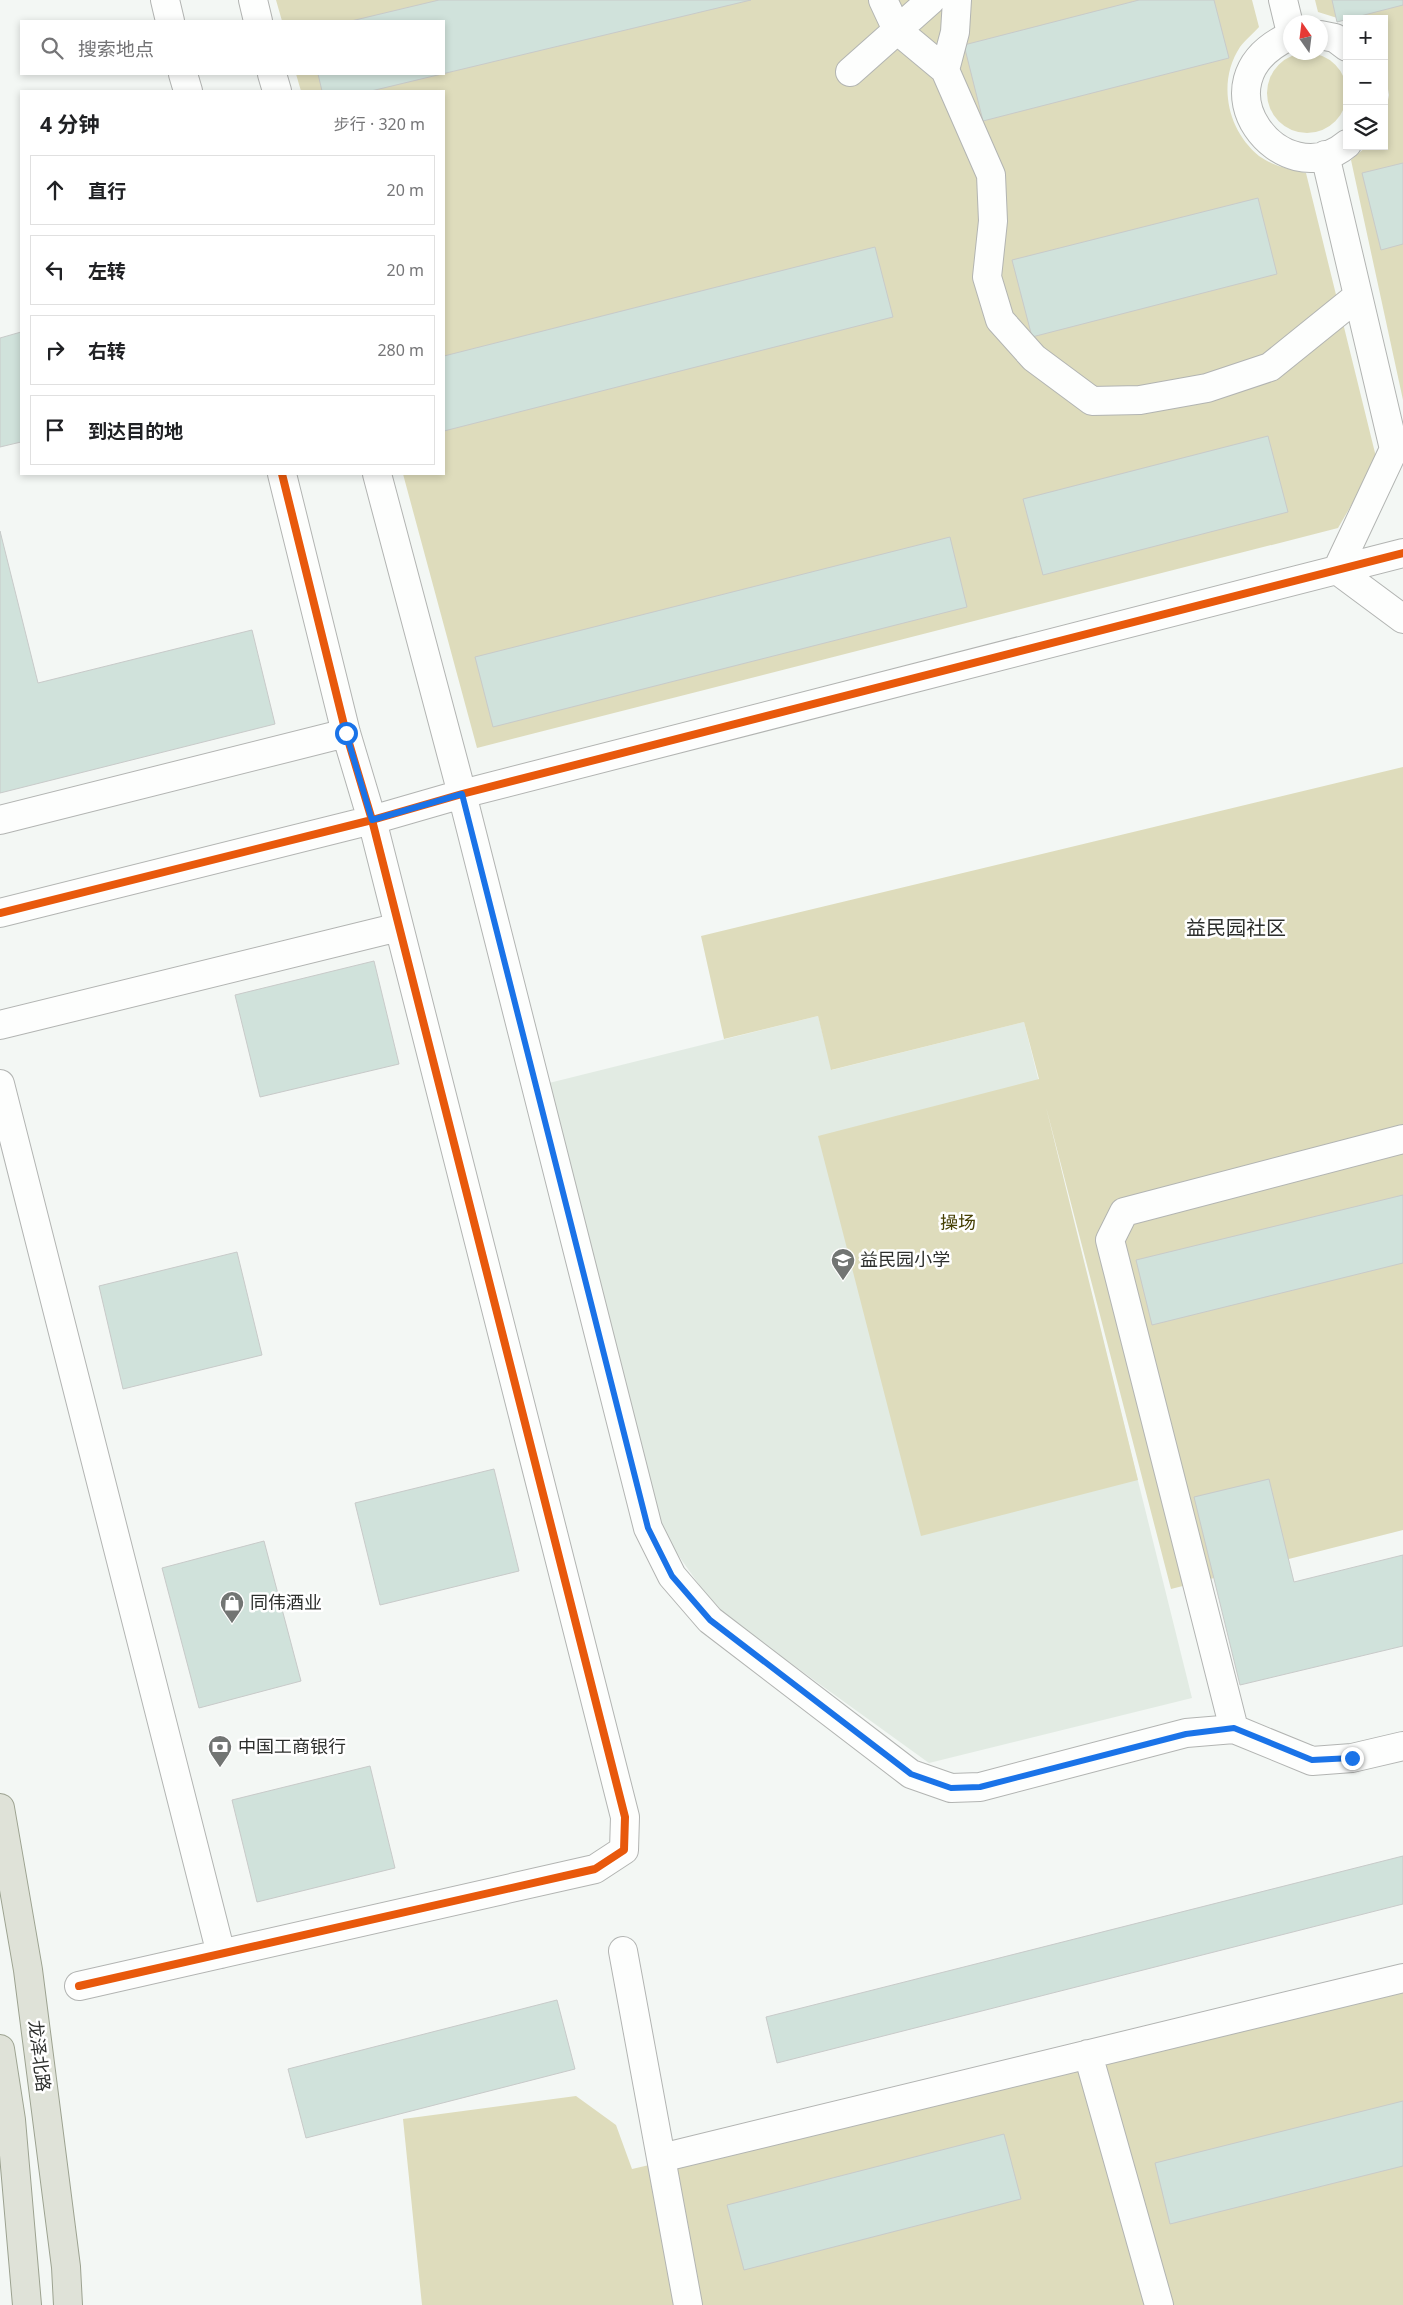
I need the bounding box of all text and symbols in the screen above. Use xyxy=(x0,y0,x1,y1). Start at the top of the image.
north arrow xyxy=(1283,15,1328,60)
map controls xyxy=(1343,15,1388,150)
button: + xyxy=(1343,15,1388,60)
search box xyxy=(20,20,445,75)
icon: search xyxy=(38,34,66,62)
text: 搜索地点 xyxy=(78,36,154,62)
button: − xyxy=(1343,60,1388,105)
button: layers xyxy=(1343,105,1388,150)
text: 4 分钟 xyxy=(40,110,99,138)
text: 步行 · 320 m xyxy=(334,113,425,135)
icon: ahead xyxy=(41,176,69,204)
text: 直行 xyxy=(88,178,126,204)
text: 20 m xyxy=(387,179,424,201)
icon: left xyxy=(41,256,69,284)
text: 左转 xyxy=(88,258,126,284)
text: 20 m xyxy=(387,259,424,281)
icon: right xyxy=(41,336,69,364)
text: 右转 xyxy=(88,338,126,364)
text: 280 m xyxy=(377,339,424,361)
icon: arrive xyxy=(41,416,69,444)
text: 到达目的地 xyxy=(88,418,183,444)
route start xyxy=(335,722,358,745)
district label: 益民园社区 xyxy=(1186,914,1286,941)
park label: 操场 xyxy=(940,1210,976,1234)
school or university icon: 益民园小学 xyxy=(830,1247,856,1281)
place label: 益民园小学 xyxy=(860,1247,950,1271)
shop icon: 同伟酒业 xyxy=(219,1590,245,1624)
place label: 同伟酒业 xyxy=(250,1590,322,1614)
bank icon: 中国工商银行 xyxy=(207,1734,233,1768)
place label: 中国工商银行 xyxy=(238,1734,346,1758)
route end xyxy=(1341,1747,1364,1770)
street label: 龙泽北路 xyxy=(24,2019,56,2093)

